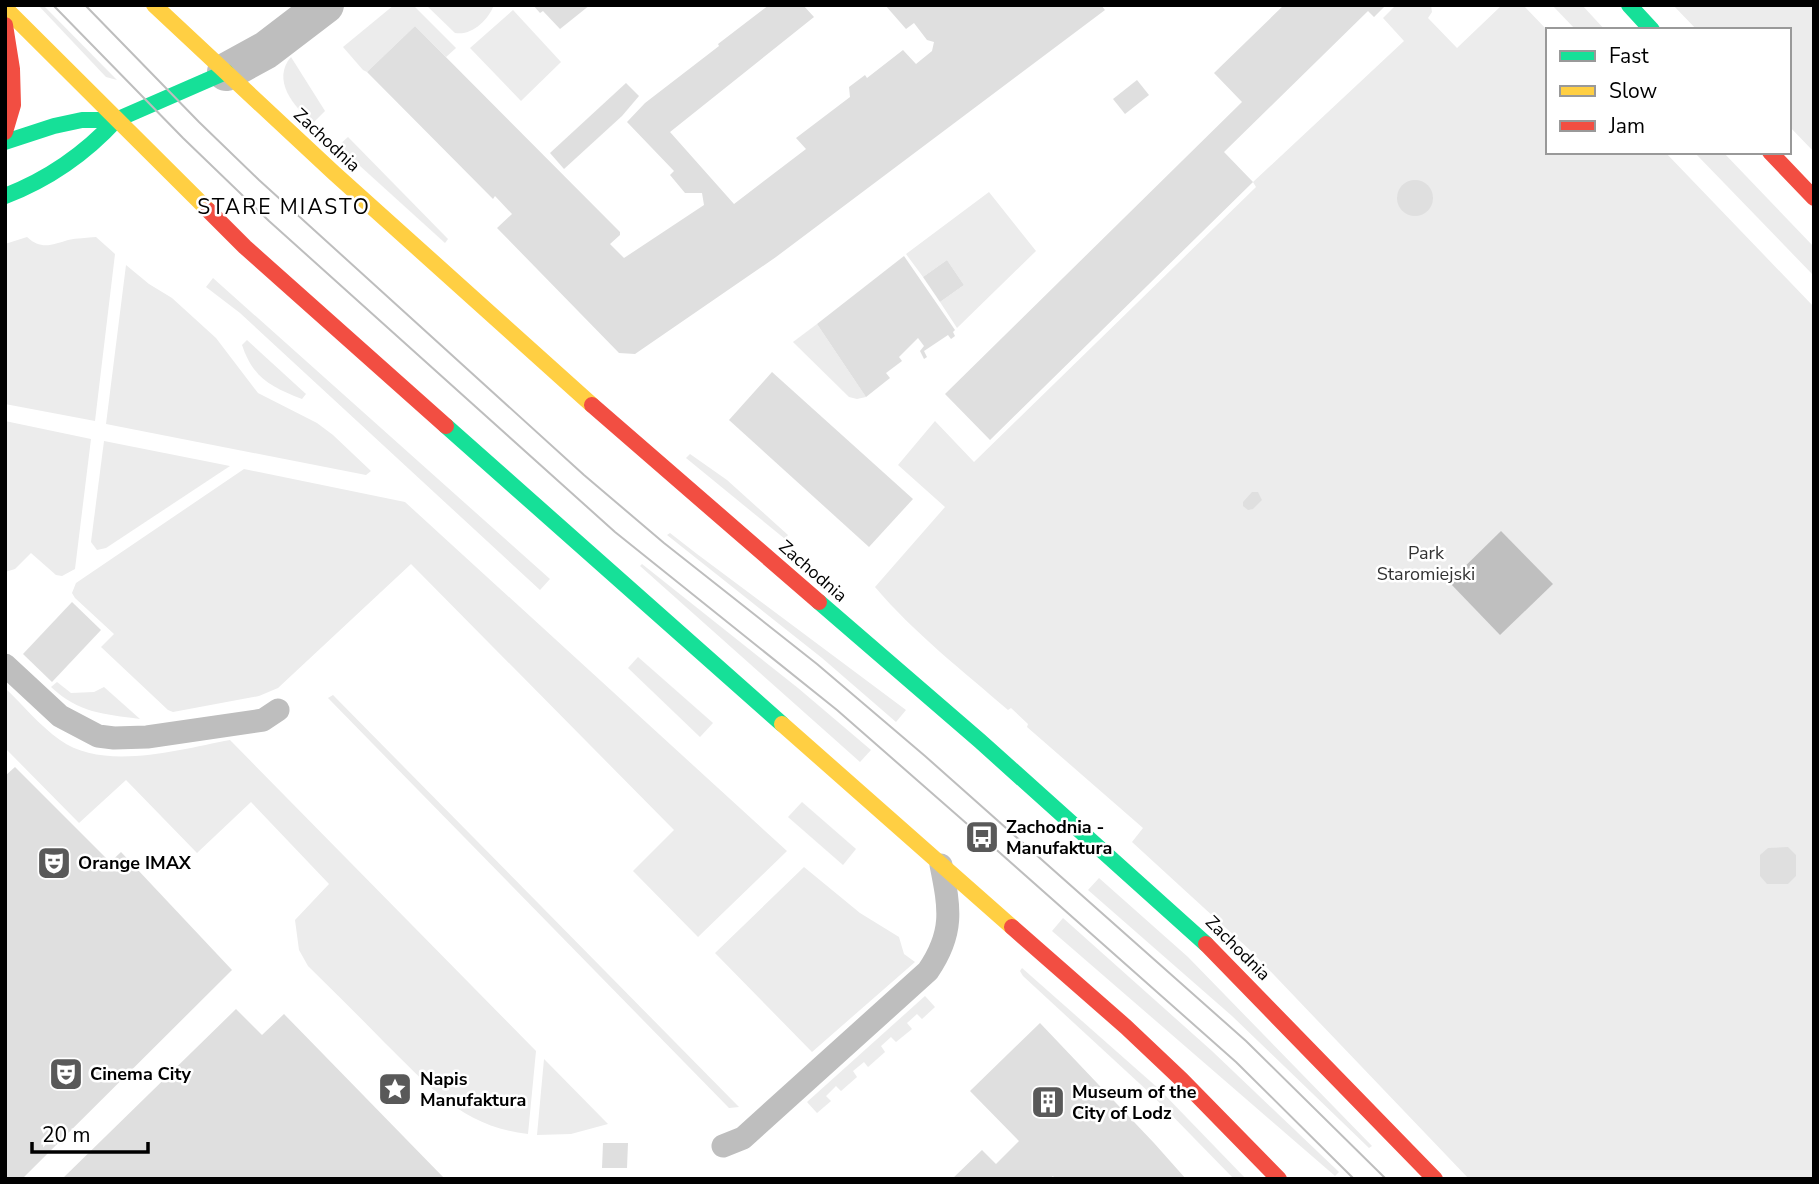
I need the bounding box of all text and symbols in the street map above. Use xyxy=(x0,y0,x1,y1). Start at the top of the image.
legend xyxy=(1546,28,1791,154)
text: Fast xyxy=(1609,42,1649,70)
text: Slow xyxy=(1609,77,1658,105)
street label: Zachodnia xyxy=(288,103,366,177)
text: Jam xyxy=(1608,112,1645,140)
district label: STARE MIASTO xyxy=(197,193,371,221)
street label: Zachodnia xyxy=(774,535,852,607)
park label: Park Staromiejski xyxy=(1377,541,1475,586)
place label: Zachodnia - Manufaktura xyxy=(1006,815,1112,860)
bus stop icon: Zachodnia - Manufaktura xyxy=(963,818,1001,856)
theatre icon: Orange IMAX xyxy=(35,844,73,882)
place label: Orange IMAX xyxy=(78,851,192,875)
street label: Zachodnia xyxy=(1200,910,1276,986)
theatre icon: Cinema City xyxy=(47,1055,85,1093)
place label: Cinema City xyxy=(90,1062,191,1086)
place label: Napis Manufaktura xyxy=(420,1067,526,1112)
place icon: Napis Manufaktura xyxy=(376,1070,414,1108)
place label: Museum of the City of Lodz xyxy=(1072,1080,1197,1125)
building icon: Museum of the City of Lodz xyxy=(1029,1083,1067,1121)
scale bar xyxy=(32,1110,147,1154)
text: 20 m xyxy=(42,1121,91,1149)

